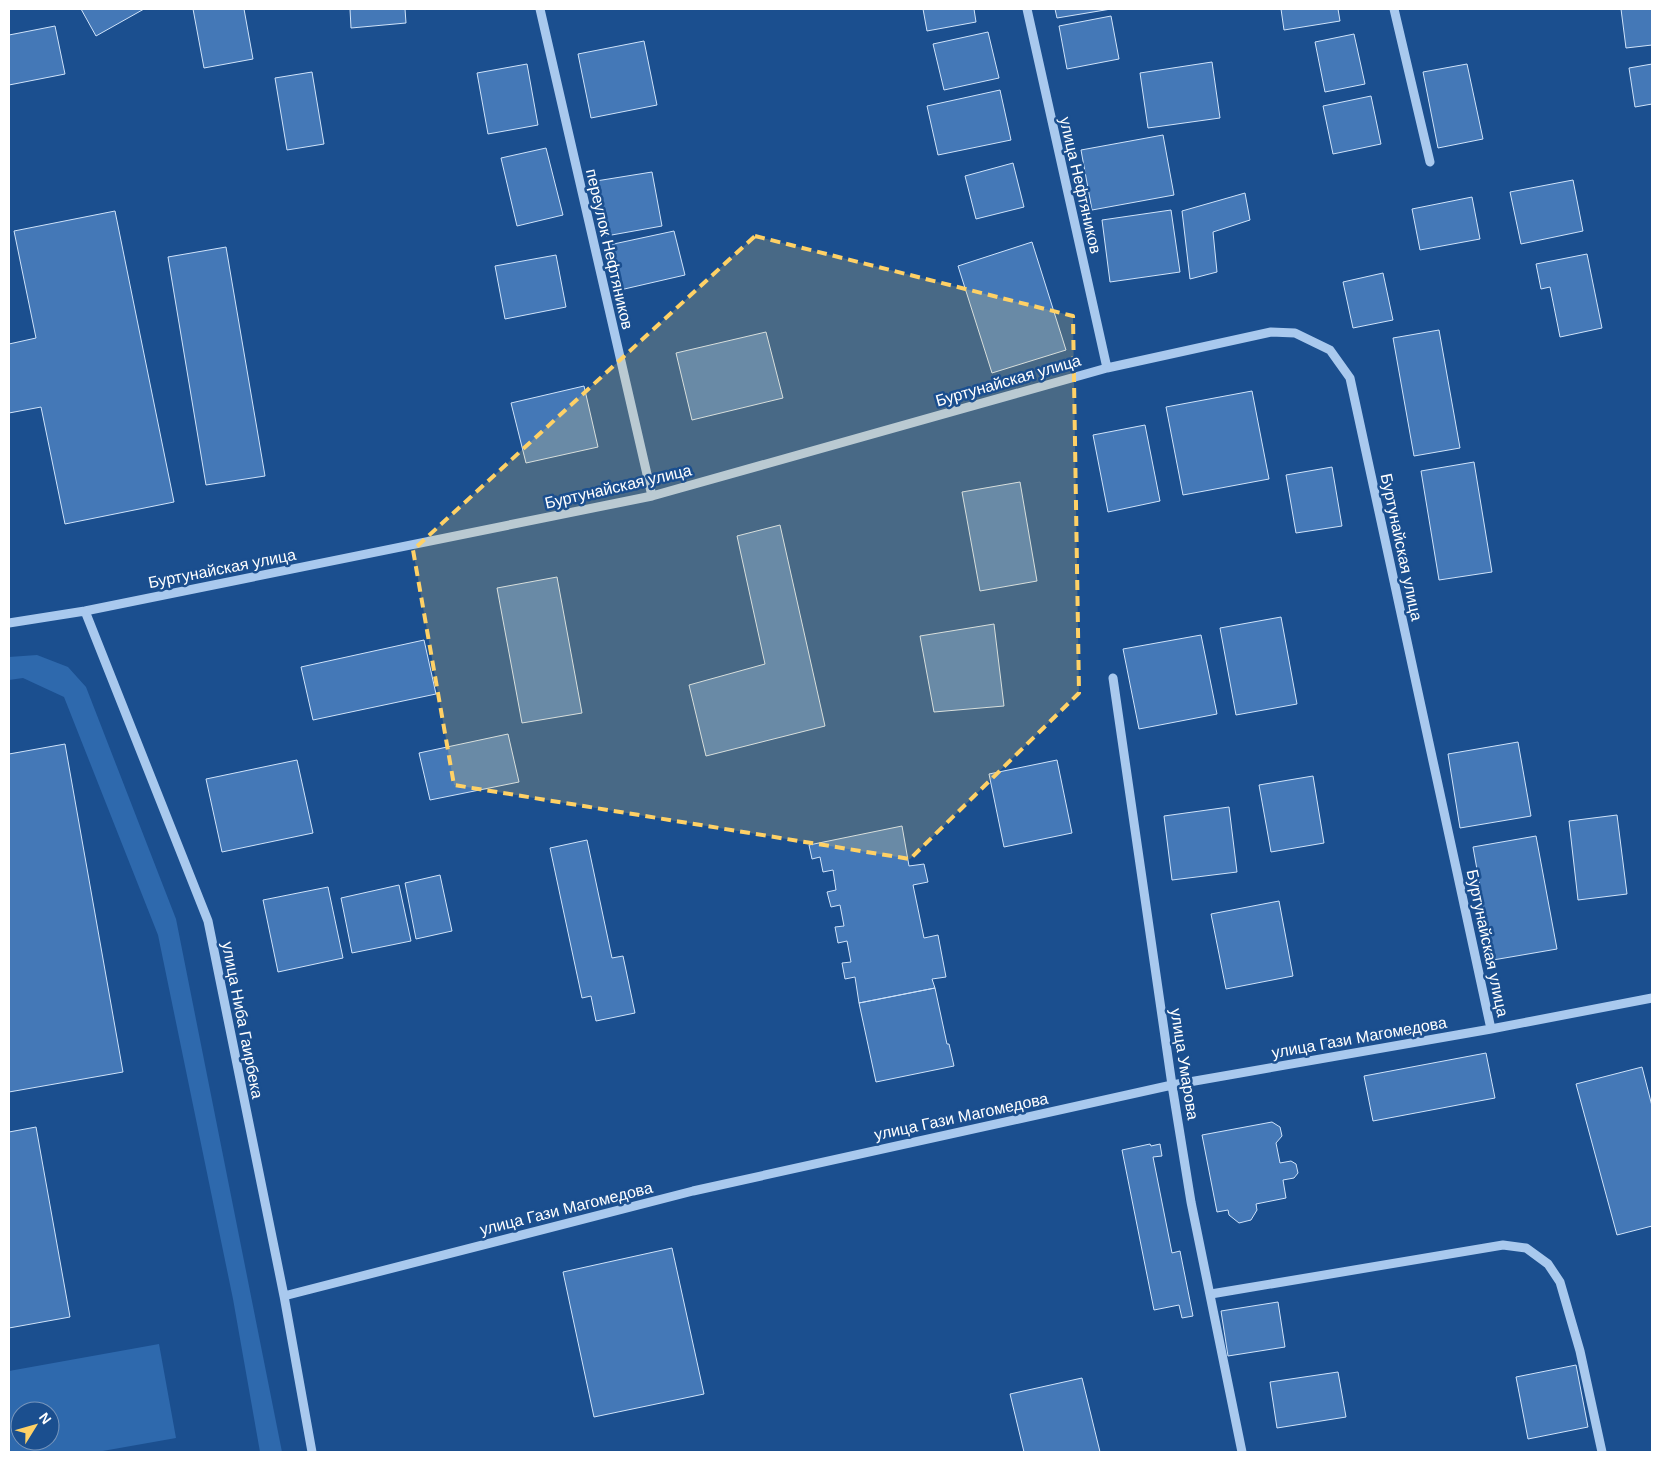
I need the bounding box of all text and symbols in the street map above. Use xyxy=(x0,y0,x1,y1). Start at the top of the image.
street label: улица Нефтяников xyxy=(1056,115,1105,255)
street label: переулок Нефтяников xyxy=(583,167,636,331)
street label: Буртунайская улица xyxy=(934,352,1083,409)
street label: Буртунайская улица xyxy=(543,461,693,512)
street label: Буртунайская улица xyxy=(1378,472,1425,622)
street label: Буртунайская улица xyxy=(147,546,297,591)
street label: Буртунайская улица xyxy=(1464,868,1511,1018)
street label: улица Ниба Гаирбека xyxy=(219,940,266,1100)
street label: улица Умарова xyxy=(1167,1007,1202,1121)
street label: улица Гази Магомедова xyxy=(1270,1014,1448,1061)
street label: улица Гази Магомедова xyxy=(873,1090,1050,1143)
street label: улица Гази Магомедова xyxy=(478,1179,654,1238)
north arrow xyxy=(10,1401,60,1451)
text: N xyxy=(36,1409,55,1427)

